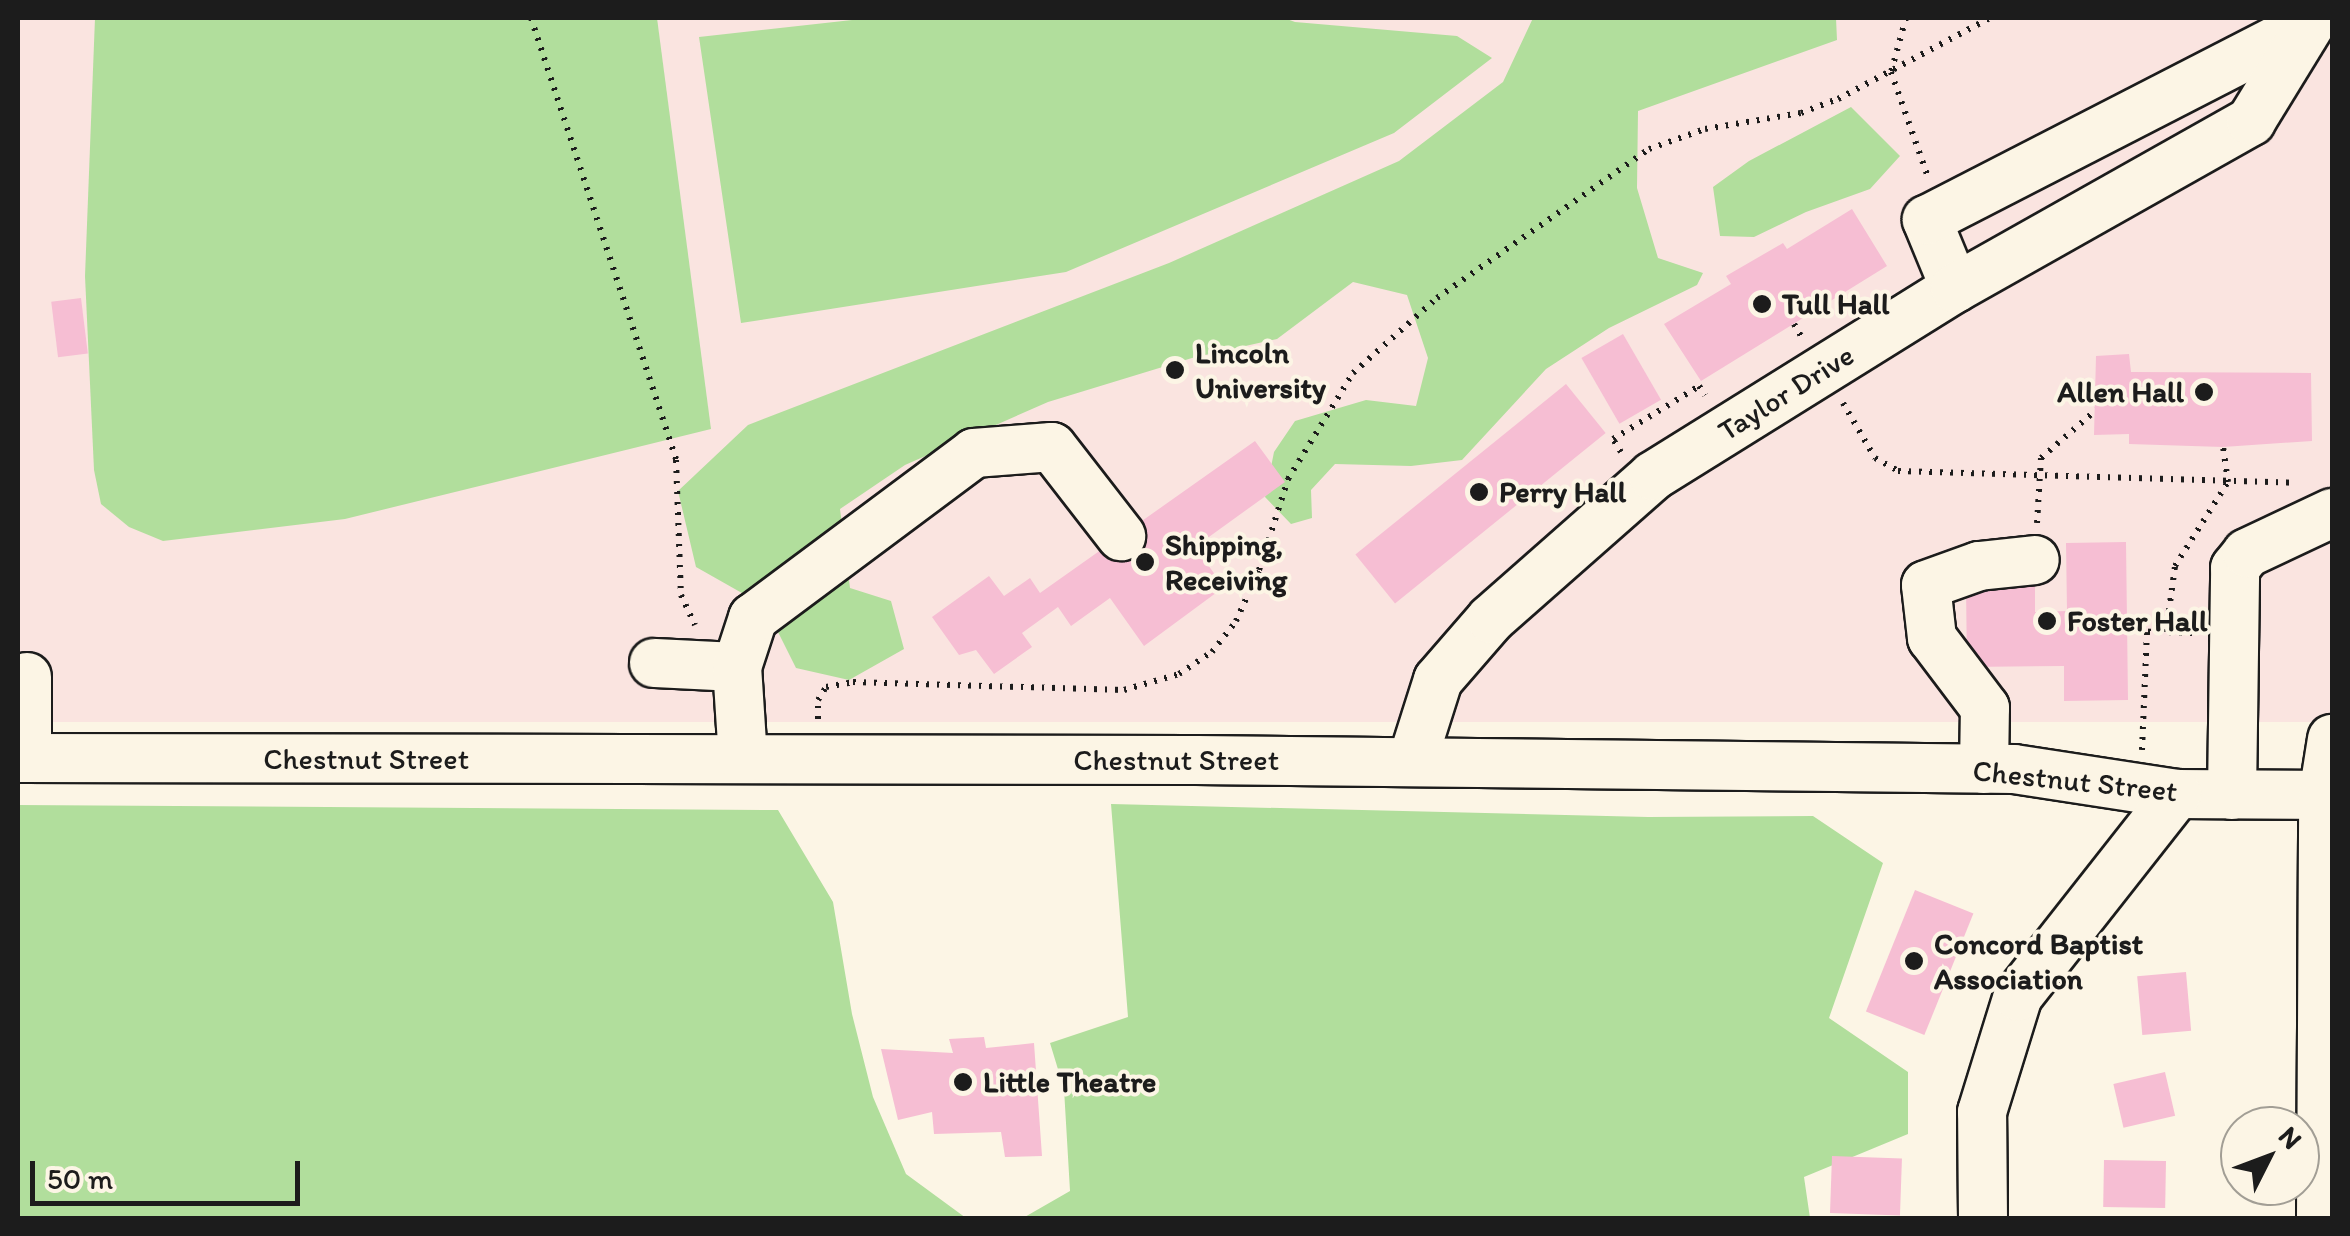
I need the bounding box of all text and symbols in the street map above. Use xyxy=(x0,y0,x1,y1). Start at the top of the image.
place label: Tull Hall xyxy=(1782,286,1890,322)
marker: Tull Hall xyxy=(1751,293,1773,315)
place label: Lincoln University xyxy=(1195,335,1326,406)
street label: Taylor Drive xyxy=(1711,337,1861,449)
marker: Lincoln University xyxy=(1164,359,1186,381)
place label: Allen Hall xyxy=(2056,374,2184,410)
marker: Allen Hall xyxy=(2193,381,2215,403)
place label: Perry Hall xyxy=(1499,474,1627,510)
marker: Perry Hall xyxy=(1468,481,1490,503)
place label: Shipping, Receiving xyxy=(1165,527,1287,598)
marker: Shipping, Receiving xyxy=(1134,551,1156,573)
place label: Foster Hall xyxy=(2067,603,2208,639)
marker: Foster Hall xyxy=(2036,610,2058,632)
street label: Chestnut Street xyxy=(264,741,468,777)
street label: Chestnut Street xyxy=(1074,742,1278,778)
street label: Chestnut Street xyxy=(1971,752,2179,810)
place label: Concord Baptist Association xyxy=(1934,926,2144,996)
marker: Concord Baptist Association xyxy=(1903,950,1925,972)
place label: Little Theatre xyxy=(983,1064,1156,1100)
marker: Little Theatre xyxy=(952,1071,974,1093)
north arrow xyxy=(2220,1106,2320,1206)
text: N xyxy=(2272,1119,2310,1156)
scale bar xyxy=(35,1141,305,1203)
text: 50 m xyxy=(47,1160,113,1197)

